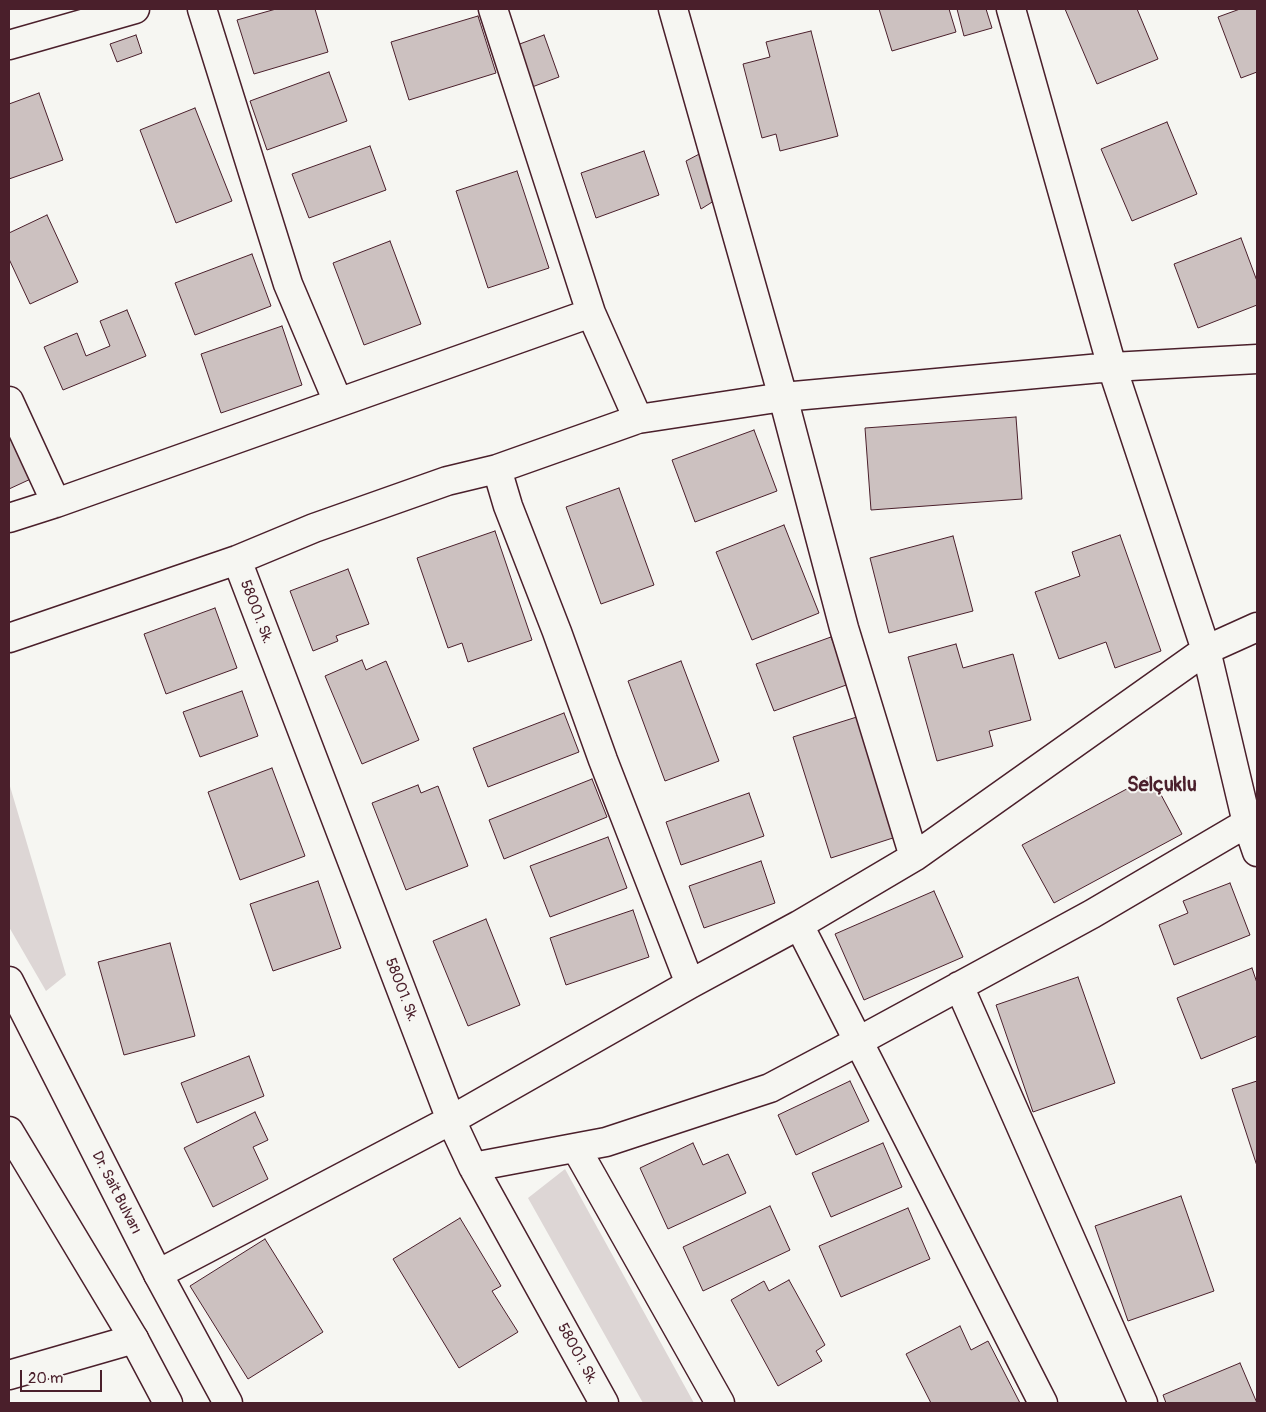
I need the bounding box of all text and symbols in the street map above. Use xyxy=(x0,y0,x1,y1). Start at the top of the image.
street label: 58001. Sk. xyxy=(236,578,276,646)
district label: Selçuklu xyxy=(1127,774,1197,798)
street label: 58001. Sk. xyxy=(381,956,421,1024)
street label: Dr. Sait Bulvarı xyxy=(87,1148,145,1238)
street label: 58001. Sk. xyxy=(553,1320,601,1388)
scale bar xyxy=(22,1360,105,1392)
text: 20 m xyxy=(28,1369,63,1388)

